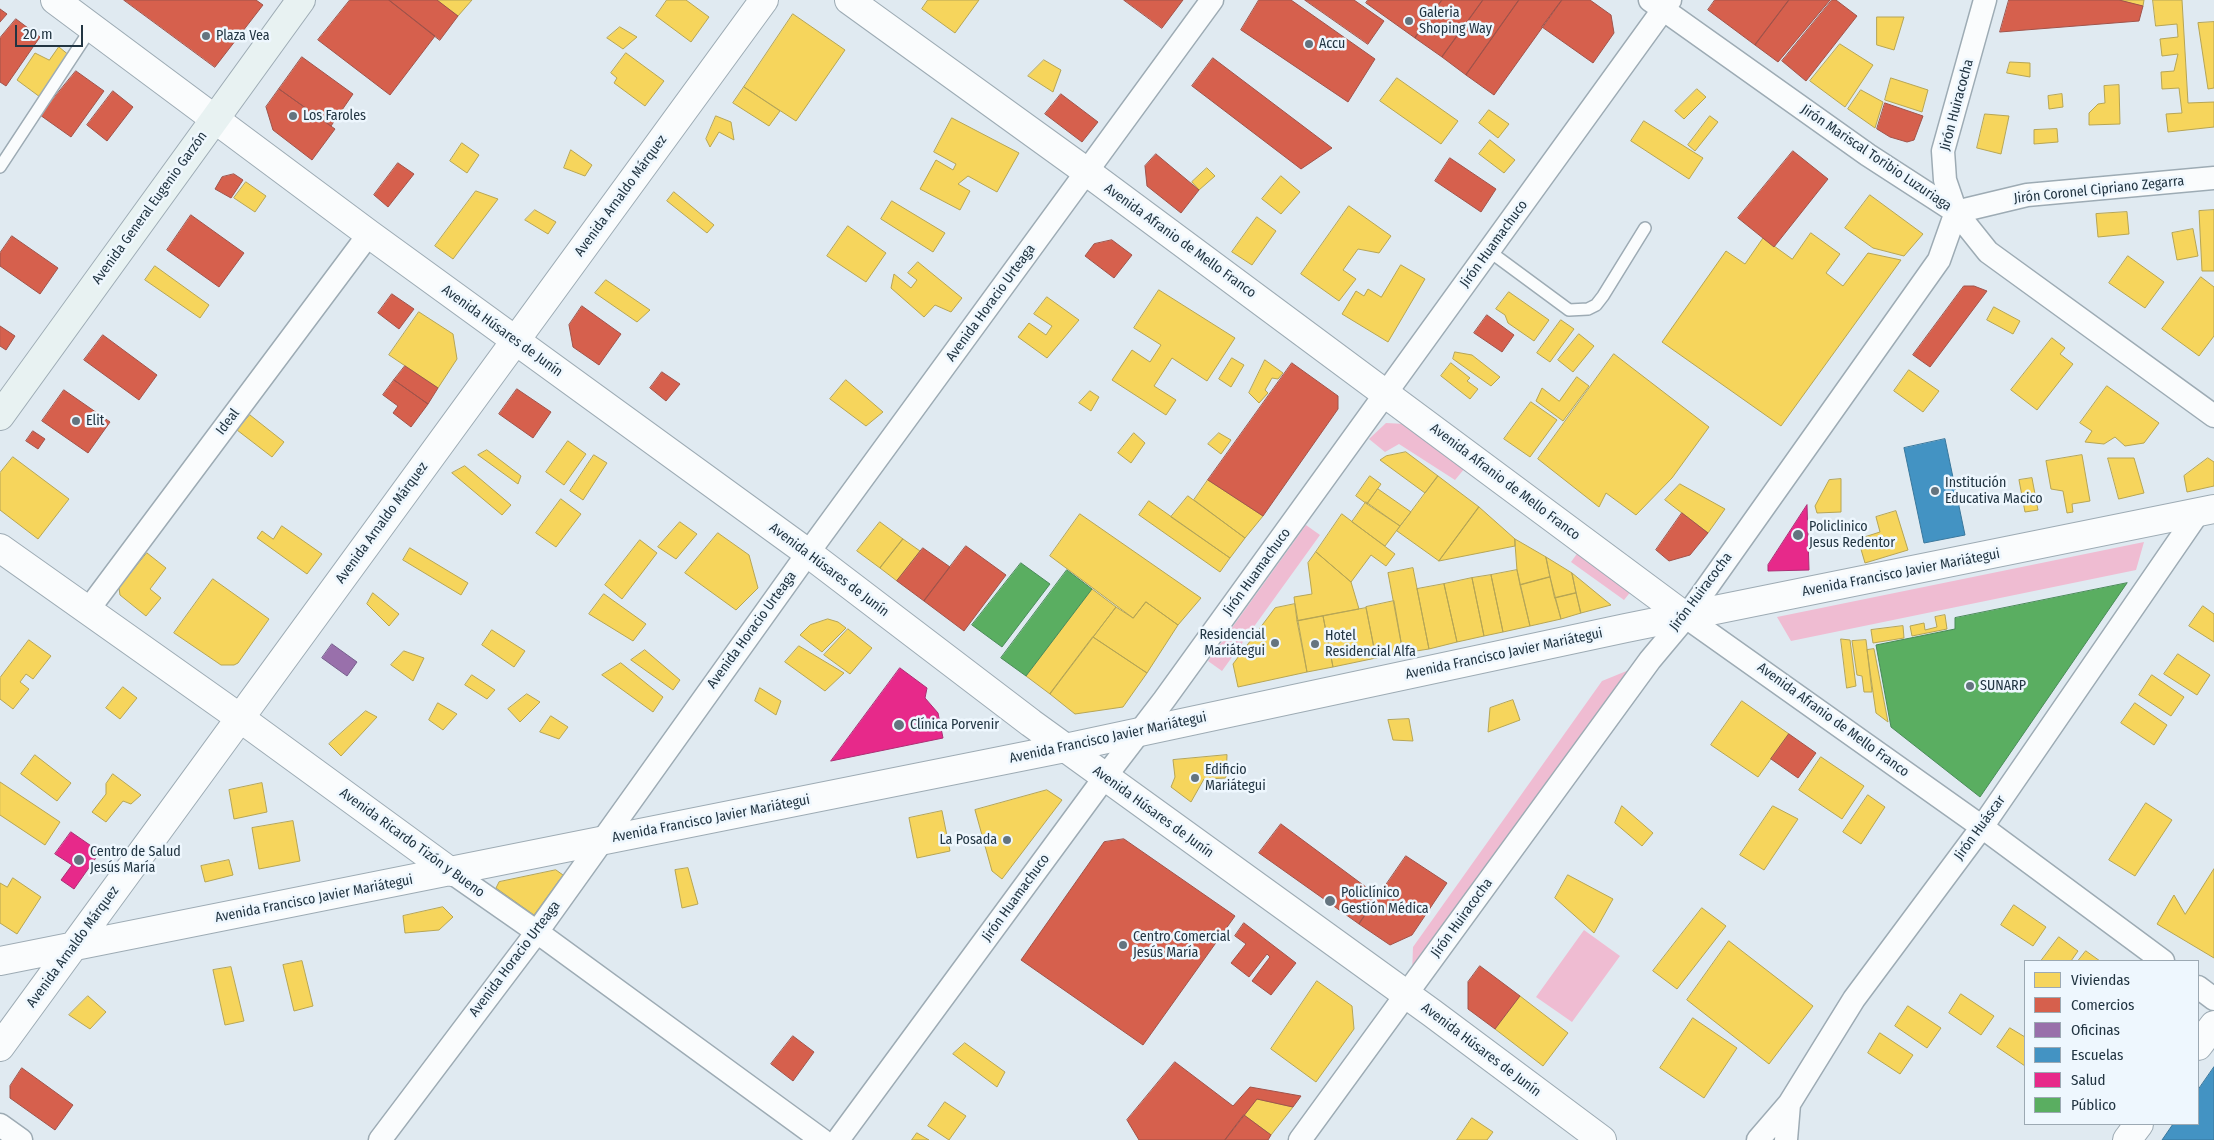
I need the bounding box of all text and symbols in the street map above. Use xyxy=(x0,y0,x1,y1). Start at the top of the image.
place label: Galeria Shoping Way xyxy=(1419,5,1492,38)
scale bar xyxy=(18,15,85,47)
marker: Galeria Shoping Way xyxy=(1403,15,1415,27)
text: 20 m xyxy=(23,25,53,43)
place label: Plaza Vea xyxy=(216,28,270,44)
marker: Plaza Vea xyxy=(200,30,212,42)
place label: Accu xyxy=(1319,36,1345,52)
marker: Accu xyxy=(1303,38,1315,50)
street label: Jirón Huiracocha xyxy=(1937,58,1977,152)
street label: Jirón Mariscal Toribio Luzuriaga xyxy=(1797,101,1955,215)
place label: Los Faroles xyxy=(303,108,366,124)
marker: Los Faroles xyxy=(287,110,299,122)
street label: Avenida General Eugenio Garzón xyxy=(89,128,211,288)
street label: Avenida Arnaldo Márquez xyxy=(571,132,671,260)
street label: Jirón Coronel Cipriano Zegarra xyxy=(2013,173,2185,207)
street label: Avenida Afranio de Mello Franco xyxy=(1101,180,1259,302)
street label: Jirón Huamachuco xyxy=(1457,197,1531,291)
street label: Avenida Horacio Urteaga xyxy=(943,241,1039,365)
street label: Avenida Húsares de Junín xyxy=(438,281,566,381)
street label: Ideal xyxy=(213,406,243,438)
place label: Elit xyxy=(86,413,104,429)
marker: Elit xyxy=(70,415,82,427)
street label: Avenida Afranio de Mello Franco xyxy=(1427,420,1583,544)
street label: Avenida Arnaldo Márquez xyxy=(332,459,432,587)
place label: Institución Educativa Macico xyxy=(1945,475,2043,508)
marker: Institución Educativa Macico xyxy=(1929,485,1941,497)
place label: Policlinico Jesus Redentor xyxy=(1809,519,1895,552)
street label: Avenida Húsares de Junín xyxy=(766,520,892,620)
street label: Jirón Huamachuco xyxy=(1220,525,1294,619)
marker: Policlinico Jesus Redentor xyxy=(1791,528,1805,542)
street label: Avenida Francisco Javier Mariátegui xyxy=(1801,546,2001,600)
street label: Jirón Huiracocha xyxy=(1666,549,1736,635)
street label: Avenida Horacio Urteaga xyxy=(704,568,800,692)
street label: Avenida Francisco Javier Mariátegui xyxy=(1404,625,1604,683)
place label: Residencial Mariátegui xyxy=(1199,627,1265,660)
place label: Hotel Residencial Alfa xyxy=(1325,628,1416,660)
marker: Residencial Mariátegui xyxy=(1269,637,1281,649)
marker: Hotel Residencial Alfa xyxy=(1309,638,1321,650)
street label: Avenida Afranio de Mello Franco xyxy=(1754,659,1912,781)
place label: SUNARP xyxy=(1980,678,2026,694)
marker: SUNARP xyxy=(1964,680,1976,692)
street label: Avenida Francisco Javier Mariátegui xyxy=(1008,709,1208,767)
place label: Clínica Porvenir xyxy=(910,717,999,733)
marker: Clínica Porvenir xyxy=(892,718,906,732)
street label: Avenida Húsares de Junín xyxy=(1089,762,1217,862)
place label: Edificio Mariátegui xyxy=(1205,762,1266,794)
marker: Edificio Mariátegui xyxy=(1189,772,1201,784)
street label: Avenida Ricardo Tizón y Bueno xyxy=(336,785,488,901)
street label: Avenida Francisco Javier Mariátegui xyxy=(611,792,811,846)
street label: Jirón Huáscar xyxy=(1951,792,2009,864)
place label: La Posada xyxy=(939,832,997,848)
marker: La Posada xyxy=(1001,834,1013,846)
place label: Centro de Salud Jesús María xyxy=(90,844,181,876)
street label: Jirón Huamachuco xyxy=(979,851,1053,945)
marker: Centro de Salud Jesús María xyxy=(72,853,86,867)
street label: Avenida Francisco Javier Mariátegui xyxy=(214,872,414,926)
street label: Jirón Huiracocha xyxy=(1428,875,1496,961)
street label: Avenida Arnaldo Márquez xyxy=(23,883,123,1011)
place label: Policlínico Gestión Médica xyxy=(1341,885,1429,918)
marker: Policlínico Gestión Médica xyxy=(1323,894,1337,908)
street label: Avenida Horacio Urteaga xyxy=(466,898,564,1020)
place label: Centro Comercial Jesús María xyxy=(1133,929,1230,962)
marker: Centro Comercial Jesús María xyxy=(1117,939,1129,951)
legend xyxy=(2024,960,2199,1125)
text: Viviendas xyxy=(2071,971,2130,989)
text: Comercios xyxy=(2071,996,2134,1014)
street label: Avenida Húsares de Junín xyxy=(1418,1000,1544,1100)
text: Oficinas xyxy=(2071,1021,2120,1039)
text: Escuelas xyxy=(2071,1046,2123,1064)
text: Salud xyxy=(2071,1071,2106,1089)
text: Público xyxy=(2071,1096,2116,1114)

